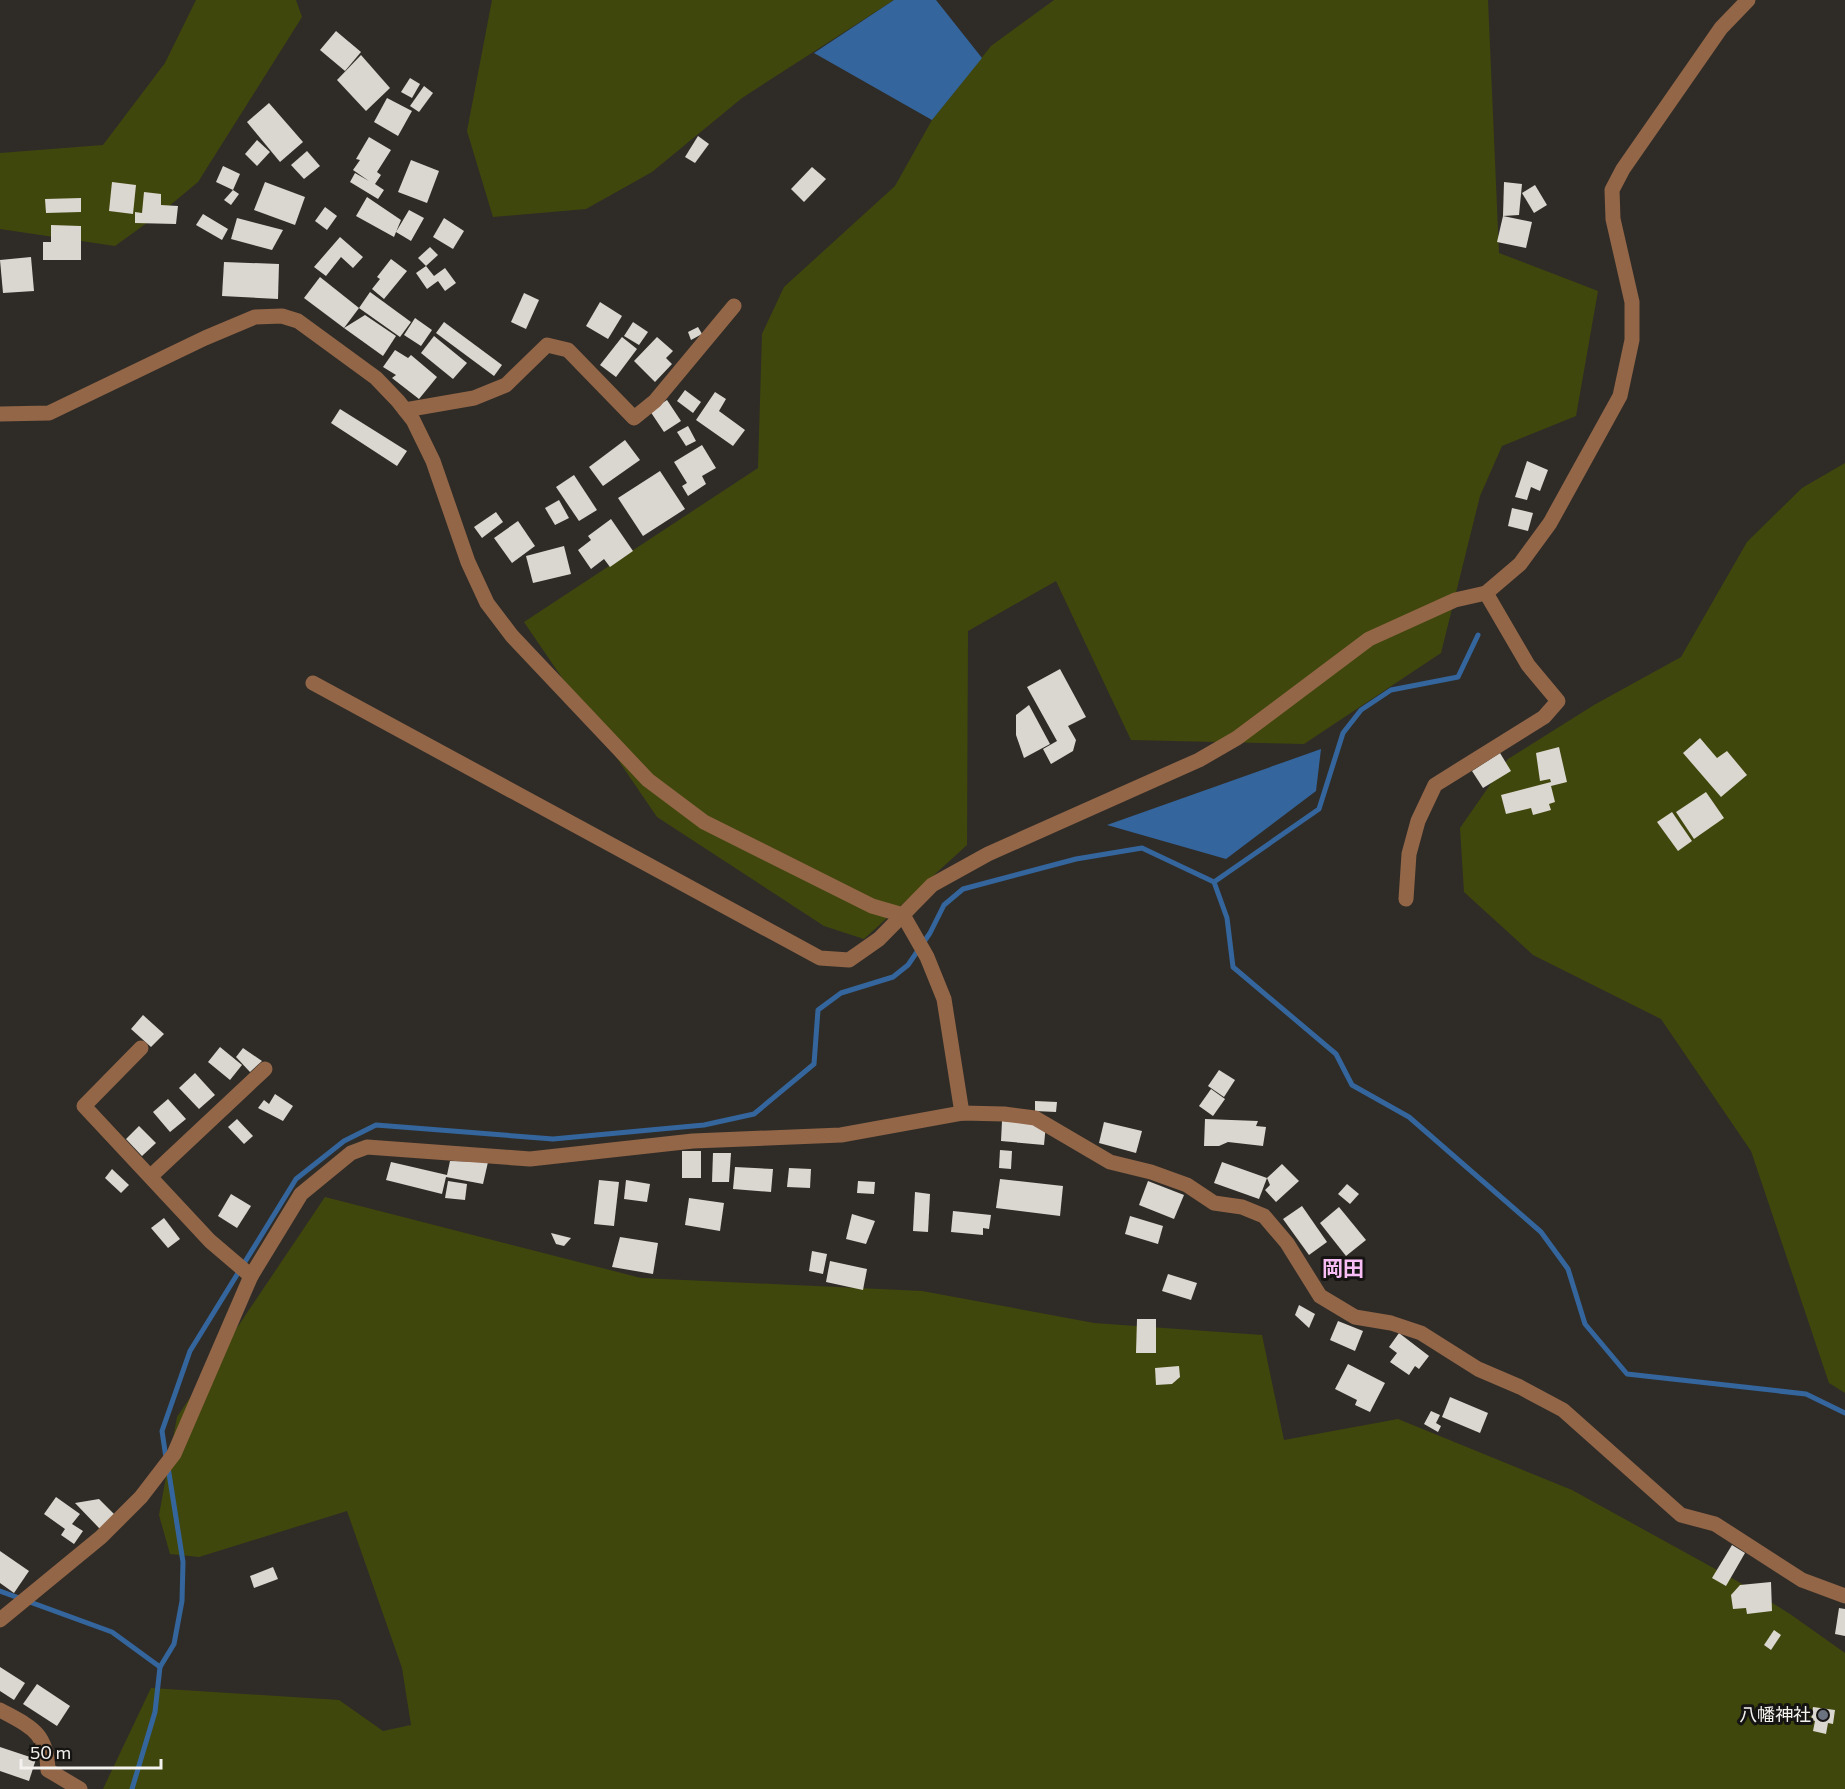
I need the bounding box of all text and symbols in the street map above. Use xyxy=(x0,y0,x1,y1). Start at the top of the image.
district label: 岡田 xyxy=(1322,1255,1364,1280)
place label: 八幡神社 xyxy=(1739,1703,1811,1725)
marker: 八幡神社 xyxy=(1816,1708,1830,1722)
scale bar xyxy=(21,1732,160,1770)
text: 50 m xyxy=(30,1741,71,1763)

